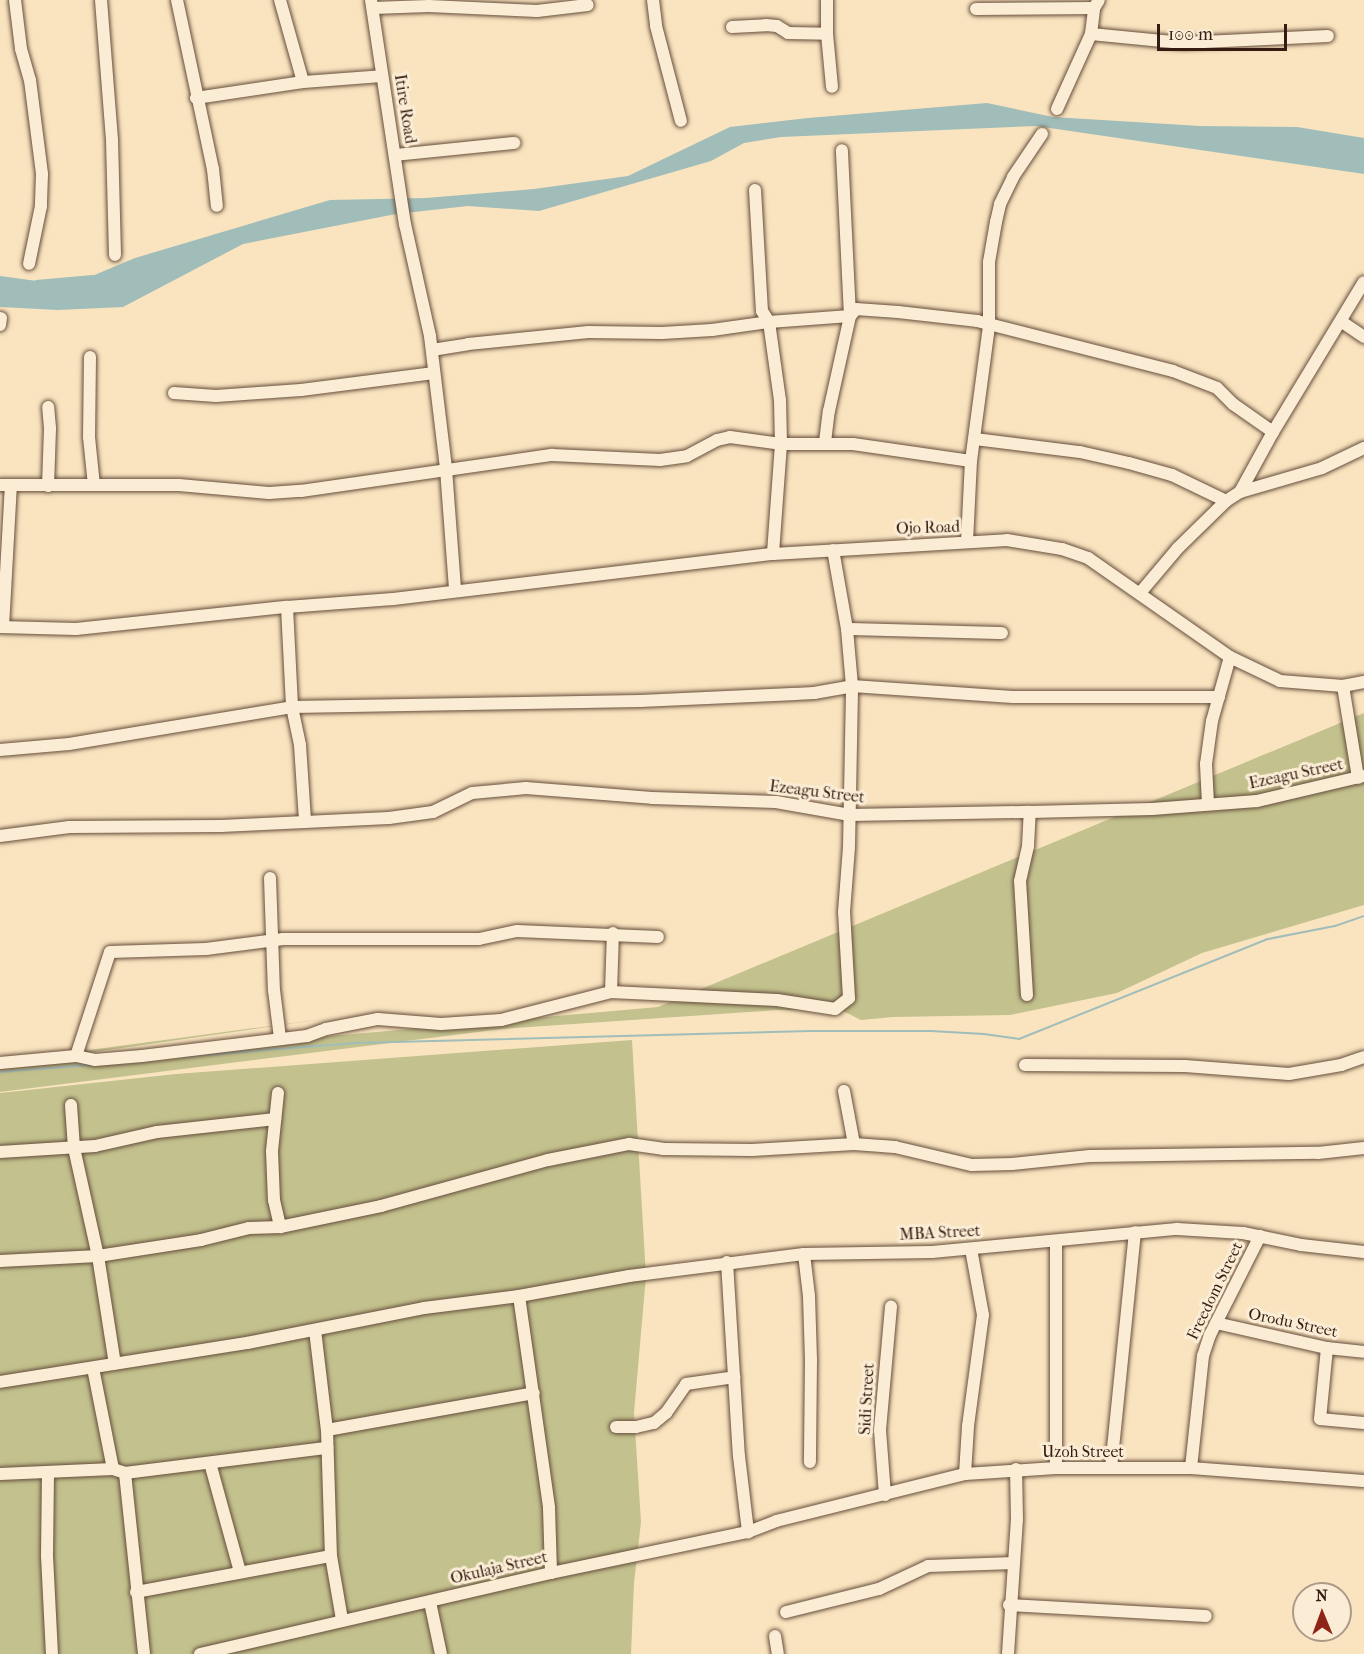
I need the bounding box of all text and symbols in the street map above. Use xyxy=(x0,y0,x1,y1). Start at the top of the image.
scale bar xyxy=(1160,12,1290,50)
text: 100 m xyxy=(1168,24,1213,45)
street label: Itire Road xyxy=(390,73,420,145)
street label: Ojo Road xyxy=(896,517,960,539)
street label: Ezeagu Street xyxy=(1247,755,1345,793)
street label: Ezeagu Street xyxy=(768,777,866,807)
street label: MBA Street xyxy=(899,1221,981,1245)
street label: Freedom Street xyxy=(1183,1239,1247,1343)
street label: Orodu Street xyxy=(1247,1304,1339,1342)
street label: Sidi Street xyxy=(856,1363,878,1435)
street label: Uzoh Street xyxy=(1042,1442,1124,1462)
street label: Okulaja Street xyxy=(449,1548,549,1588)
north arrow xyxy=(1292,1582,1352,1642)
text: N xyxy=(1315,1586,1328,1605)

